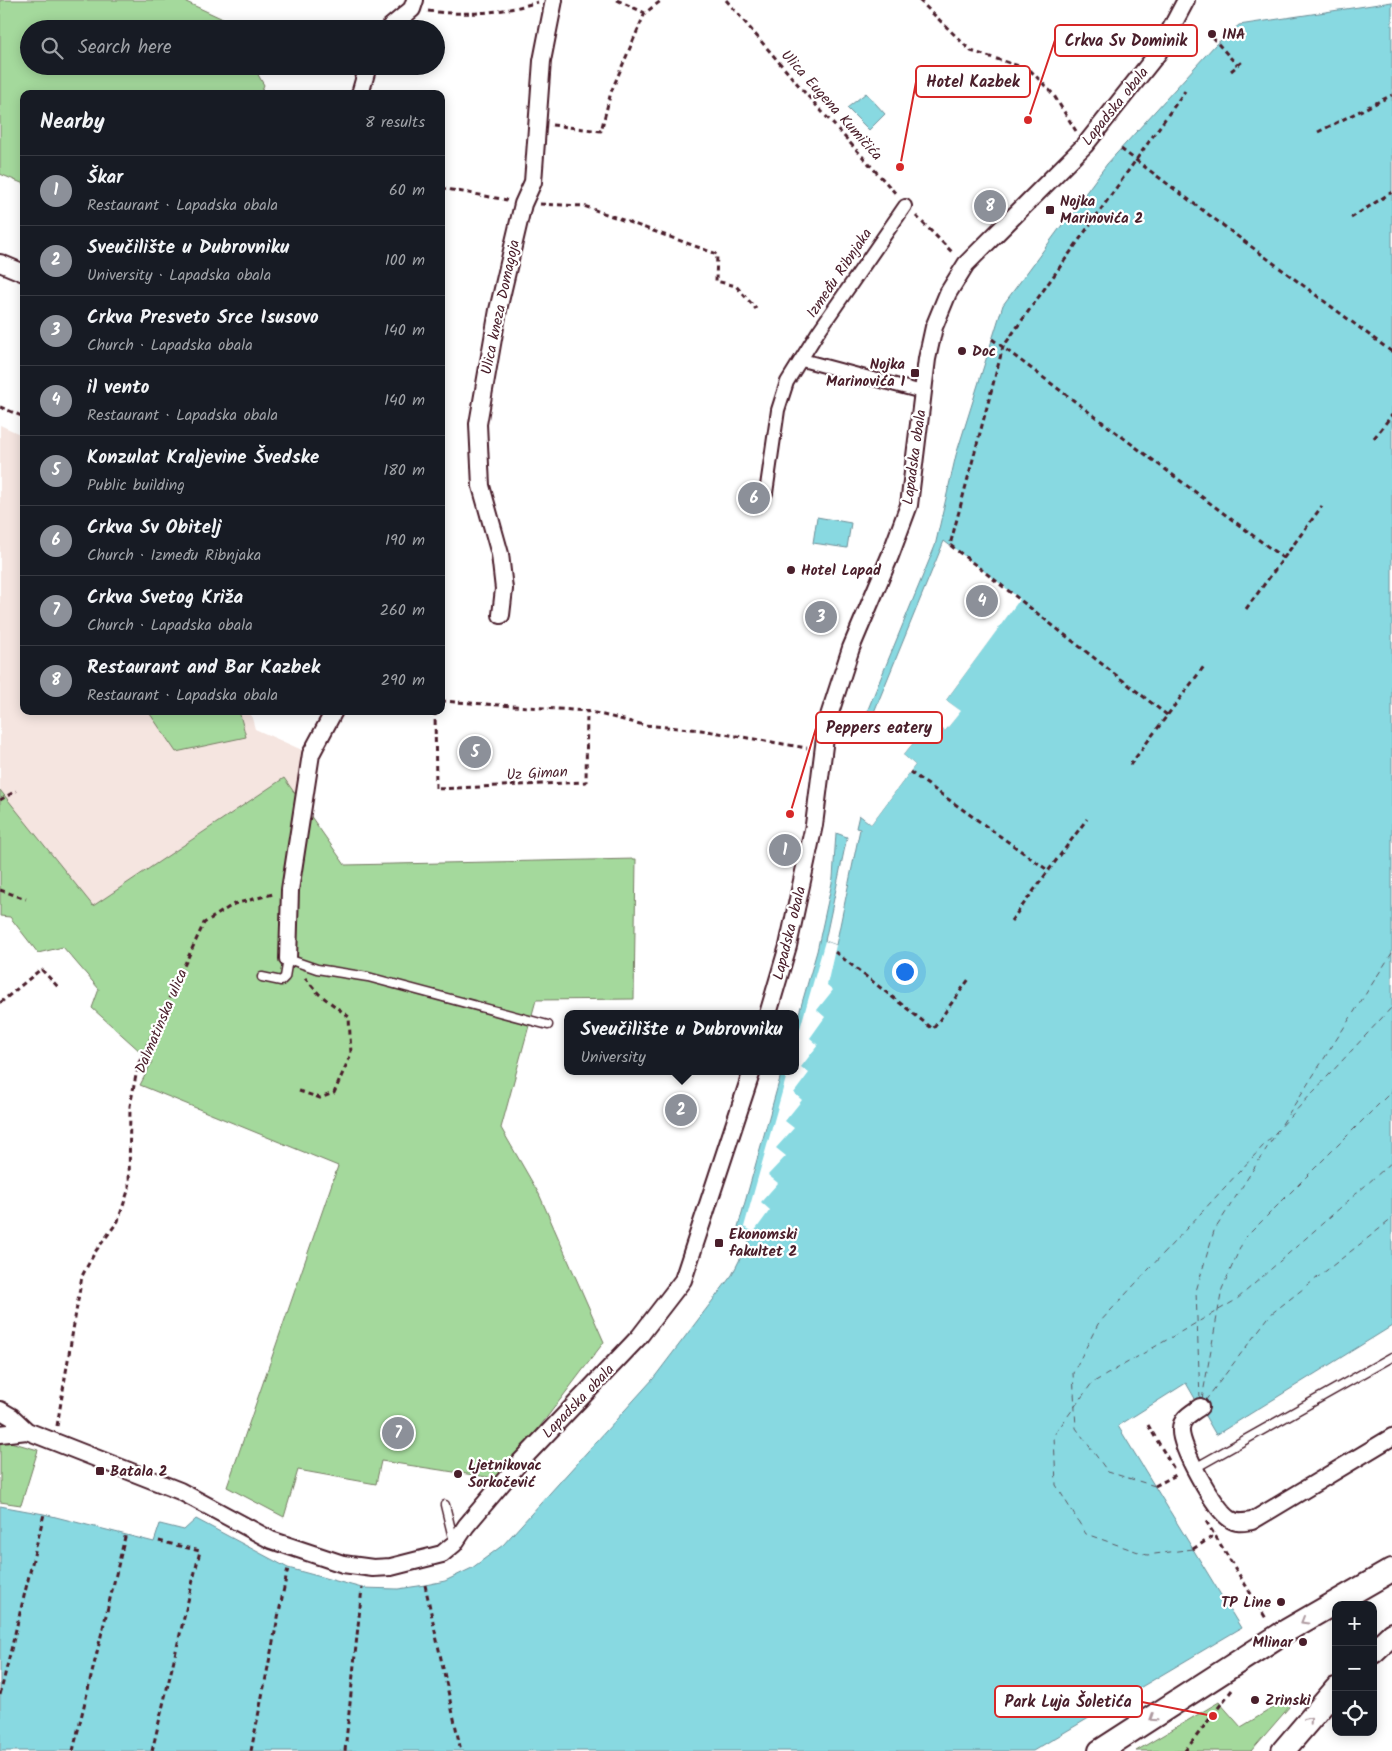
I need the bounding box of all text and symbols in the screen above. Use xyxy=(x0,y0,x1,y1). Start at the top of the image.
search box xyxy=(20,20,445,75)
place label: INA xyxy=(1222,23,1246,47)
callout: Crkva Sv Dominik xyxy=(1055,25,1197,56)
marker: INA xyxy=(1206,28,1218,40)
text: Crkva Sv Dominik xyxy=(1065,29,1188,54)
text: Search here xyxy=(78,33,172,63)
icon: search xyxy=(38,34,66,62)
street label: Ulica Eugena Kumičića xyxy=(775,45,888,167)
street label: Lapadska obala xyxy=(1076,62,1155,151)
callout: Hotel Kazbek xyxy=(916,66,1030,97)
text: Hotel Kazbek xyxy=(926,70,1021,95)
text: Nearby xyxy=(40,106,105,139)
text: 8 results xyxy=(365,110,425,135)
text: Škar xyxy=(87,163,123,193)
text: 1 xyxy=(54,178,58,203)
text: 60 m xyxy=(389,178,425,203)
pin: 8 xyxy=(974,187,1006,225)
place label: Nojka Marinovića 2 xyxy=(1060,190,1144,231)
text: Restaurant · Lapadska obala xyxy=(87,193,278,218)
marker: Nojka Marinovića 2 xyxy=(1044,204,1056,216)
street label: Između Ribnjaka xyxy=(801,224,879,323)
text: Sveučilište u Dubrovniku xyxy=(87,233,289,263)
street label: Ulica kneza Domagoja xyxy=(475,237,527,377)
text: 2 xyxy=(51,248,61,273)
text: 100 m xyxy=(385,248,425,273)
text: University · Lapadska obala xyxy=(87,263,271,288)
text: Crkva Presveto Srce Isusovo xyxy=(87,303,319,333)
text: 3 xyxy=(52,318,60,343)
text: 140 m xyxy=(384,318,425,343)
text: Church · Lapadska obala xyxy=(87,333,253,358)
place label: Doc xyxy=(972,340,996,364)
marker: Doc xyxy=(956,345,968,357)
place label: Nojka Marinovića 1 xyxy=(826,353,905,394)
marker: Nojka Marinovića 1 xyxy=(909,367,921,379)
text: il vento xyxy=(87,373,149,403)
text: 4 xyxy=(52,388,60,413)
text: 140 m xyxy=(384,388,425,413)
text: Restaurant · Lapadska obala xyxy=(87,403,278,428)
street label: Lapadska obala xyxy=(896,408,934,506)
text: Konzulat Kraljevine Švedske xyxy=(87,443,319,473)
text: 5 xyxy=(52,458,60,483)
text: 180 m xyxy=(383,458,425,483)
text: Public building xyxy=(87,473,185,498)
pin: 6 xyxy=(738,479,770,517)
text: Crkva Sv Obitelj xyxy=(87,513,221,543)
text: 6 xyxy=(52,528,60,553)
text: 190 m xyxy=(385,528,425,553)
text: Church · Između Ribnjaka xyxy=(87,543,261,568)
place label: Hotel Lapad xyxy=(801,559,882,583)
marker: Hotel Lapad xyxy=(785,564,797,576)
pin: 4 xyxy=(966,582,998,620)
text: Crkva Svetog Križa xyxy=(87,583,243,613)
text: 7 xyxy=(52,598,60,623)
text: 260 m xyxy=(380,598,425,623)
pin: 3 xyxy=(805,598,837,636)
text: Church · Lapadska obala xyxy=(87,613,253,638)
text: Restaurant and Bar Kazbek xyxy=(87,653,320,683)
text: 8 xyxy=(51,668,61,693)
text: 290 m xyxy=(381,668,425,693)
text: Restaurant · Lapadska obala xyxy=(87,683,278,708)
callout: Peppers eatery xyxy=(816,712,942,743)
text: Peppers eatery xyxy=(826,716,933,741)
pin: 5 xyxy=(459,733,491,771)
street label: Uz Giman xyxy=(506,760,568,788)
pin: 1 xyxy=(769,831,801,869)
street label: Lapadska obala xyxy=(767,884,813,983)
your location xyxy=(892,959,918,985)
street label: Dalmatinska ulica xyxy=(129,965,195,1077)
popup xyxy=(564,1010,799,1075)
text: Sveučilište u Dubrovniku xyxy=(580,1015,783,1045)
text: University xyxy=(580,1045,646,1070)
pin: 2 xyxy=(665,1091,697,1129)
place label: Ekonomski fakultet 2 xyxy=(729,1223,798,1264)
marker: Ekonomski fakultet 2 xyxy=(713,1237,725,1249)
street label: Lapadska obala xyxy=(537,1359,621,1444)
pin: 7 xyxy=(382,1414,414,1452)
place label: Ljetnikovac Sorkočević xyxy=(468,1454,542,1495)
place label: Batala 2 xyxy=(110,1460,168,1484)
marker: Batala 2 xyxy=(94,1465,106,1477)
marker: Ljetnikovac Sorkočević xyxy=(452,1468,464,1480)
place label: TP Line xyxy=(1221,1591,1272,1615)
marker: TP Line xyxy=(1275,1596,1287,1608)
map controls xyxy=(1332,1601,1377,1736)
button: + xyxy=(1332,1601,1377,1646)
one-way arrow xyxy=(1301,1614,1310,1624)
place label: Mlinar xyxy=(1252,1631,1294,1655)
marker: Mlinar xyxy=(1297,1636,1309,1648)
button: − xyxy=(1332,1646,1377,1691)
callout: Park Luja Šoletića xyxy=(995,1686,1142,1717)
place label: Zrinski xyxy=(1265,1689,1312,1713)
text: Park Luja Šoletića xyxy=(1004,1690,1132,1715)
button: locate xyxy=(1332,1691,1377,1736)
marker: Zrinski xyxy=(1249,1694,1261,1706)
one-way arrow xyxy=(1149,1711,1158,1721)
one-way arrow xyxy=(1304,1717,1313,1726)

